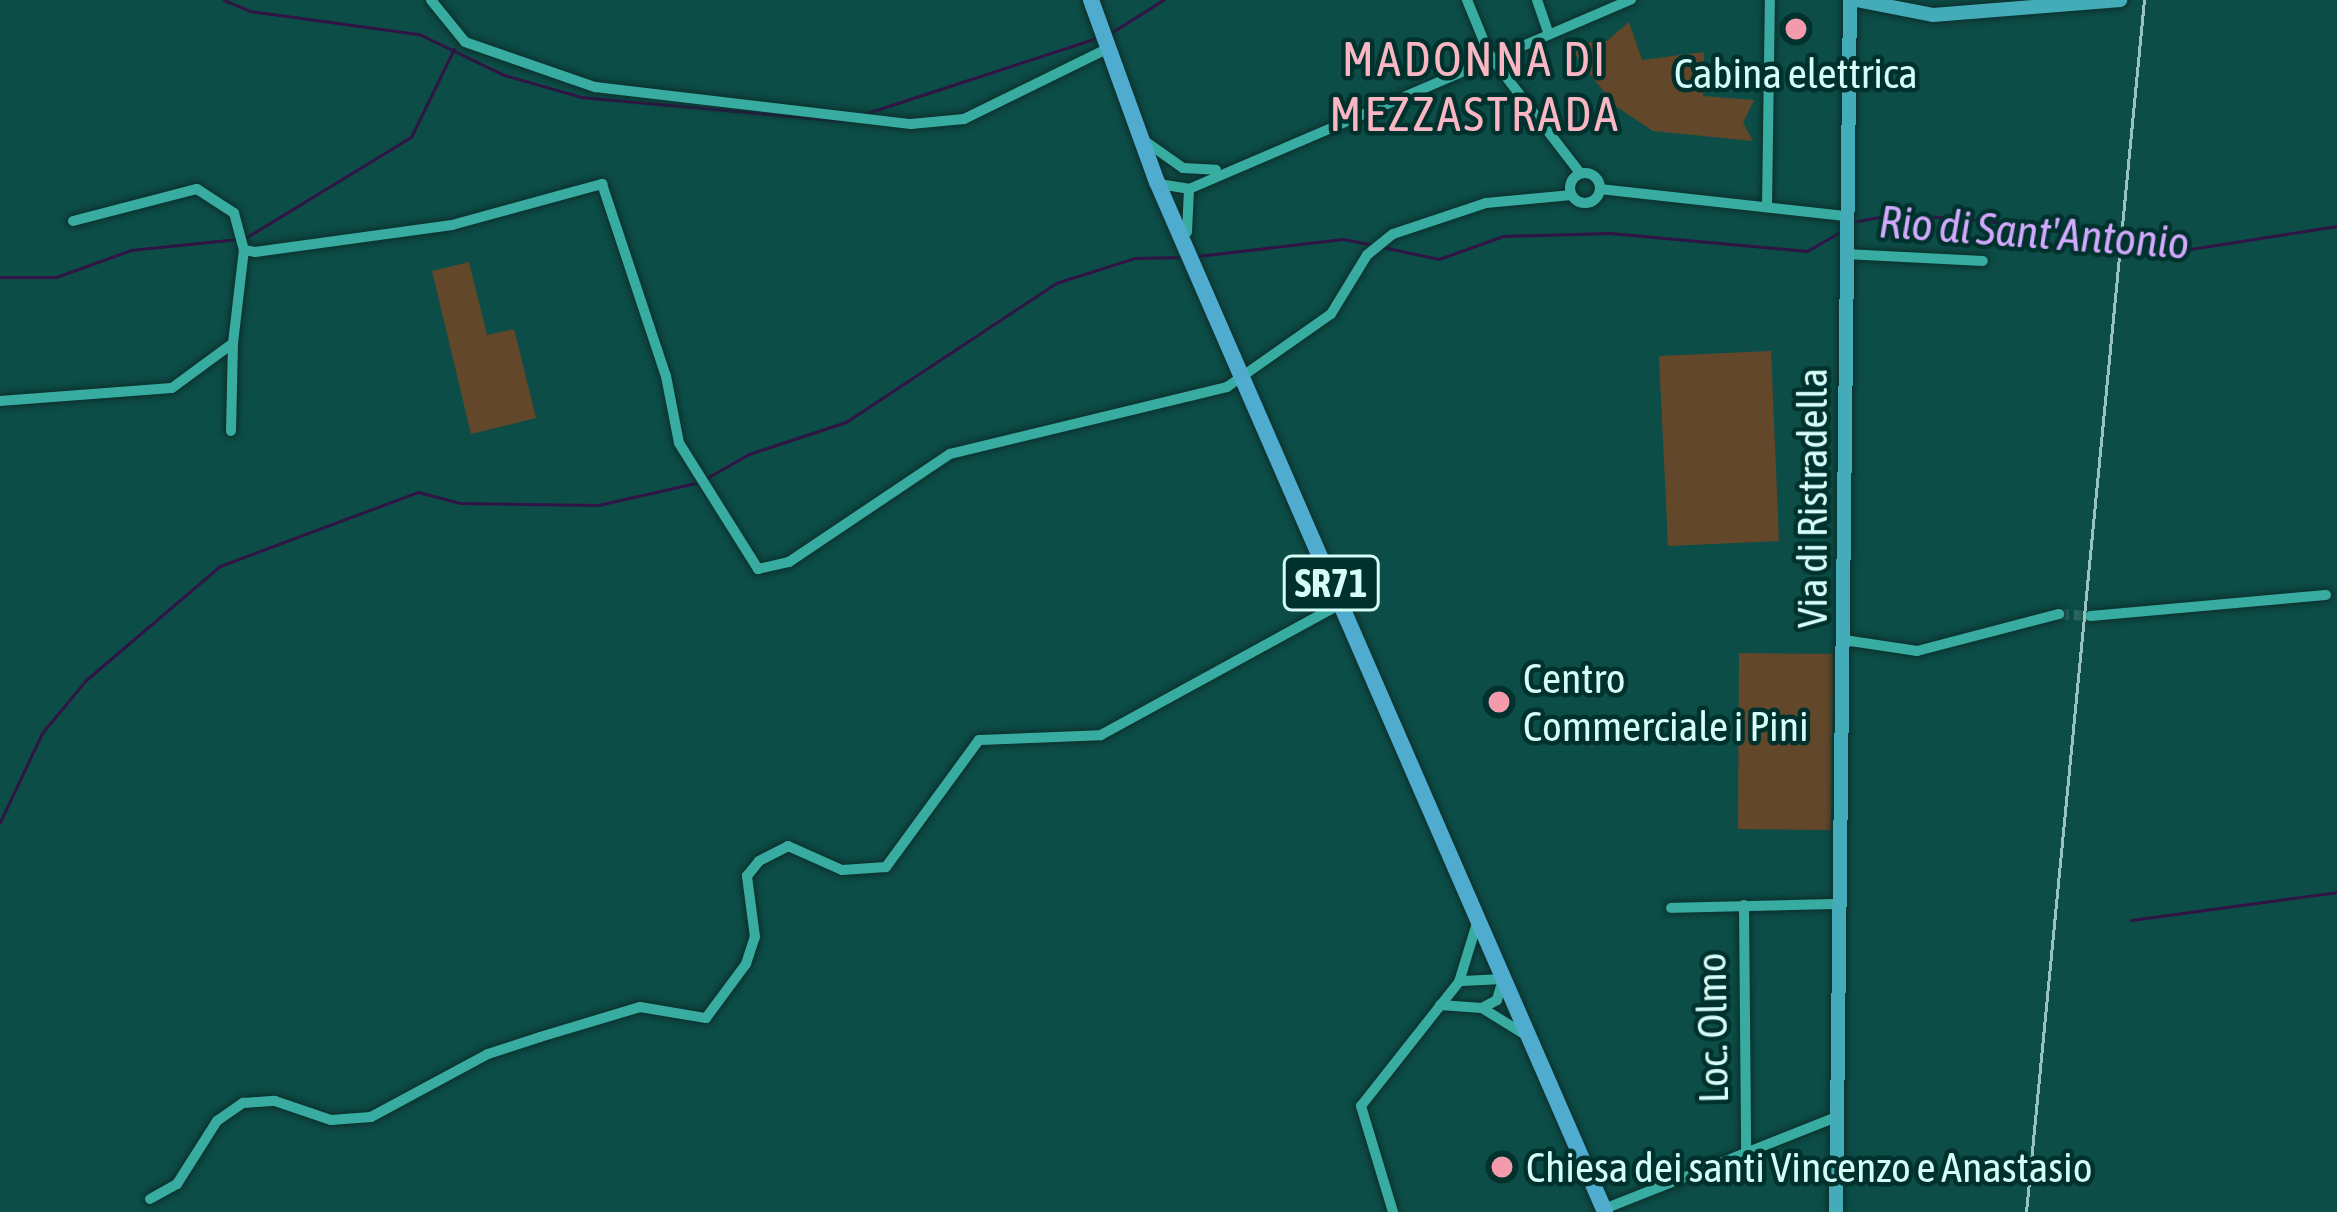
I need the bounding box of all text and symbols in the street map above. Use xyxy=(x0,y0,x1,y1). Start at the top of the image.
marker: Cabina elettrica xyxy=(1783,16,1809,42)
district label: MADONNA DI MEZZASTRADA xyxy=(1329,29,1621,142)
place label: Cabina elettrica xyxy=(1674,48,1918,98)
water label: Rio di Sant'Antonio xyxy=(1877,195,2191,271)
street label: Via di Ristradella xyxy=(1787,368,1837,628)
road number: SR71 xyxy=(1280,550,1382,616)
place label: Centro Commerciale i Pini xyxy=(1523,653,1809,752)
marker: Centro Commerciale i Pini xyxy=(1486,689,1512,715)
street label: Loc. Olmo xyxy=(1685,952,1739,1104)
place label: Chiesa dei santi Vincenzo e Anastasio xyxy=(1526,1142,2092,1192)
marker: Chiesa dei santi Vincenzo e Anastasio xyxy=(1489,1154,1515,1180)

